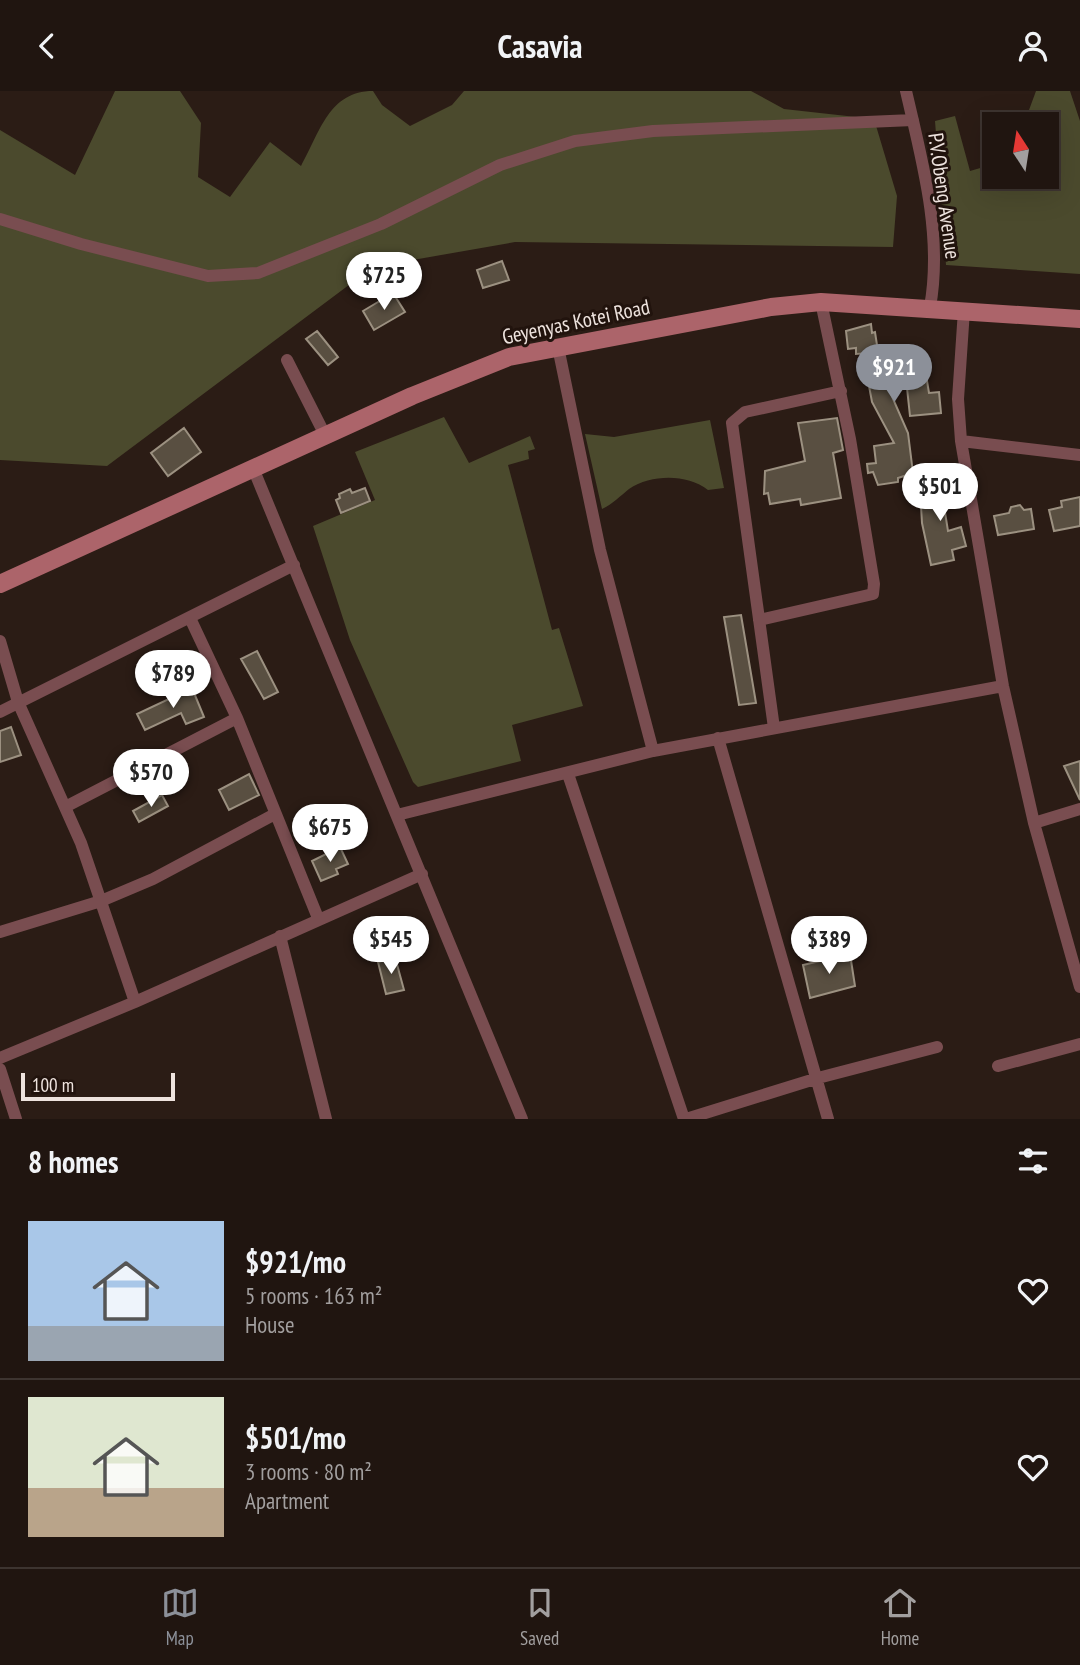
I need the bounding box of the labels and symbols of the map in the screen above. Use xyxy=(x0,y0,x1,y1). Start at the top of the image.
north arrow xyxy=(982,112,1059,189)
street label: P.V.Obeng Avenue xyxy=(922,131,967,261)
pin: $725 xyxy=(343,253,425,312)
street label: Geyenyas Kotei Road xyxy=(500,293,652,350)
pin: $921 xyxy=(853,345,935,404)
pin: $501 xyxy=(899,463,981,523)
pin: $789 xyxy=(132,651,214,710)
pin: $570 xyxy=(110,749,192,809)
pin: $675 xyxy=(289,805,371,864)
pin: $545 xyxy=(350,917,432,976)
pin: $389 xyxy=(788,917,870,976)
scale bar xyxy=(21,1070,175,1102)

